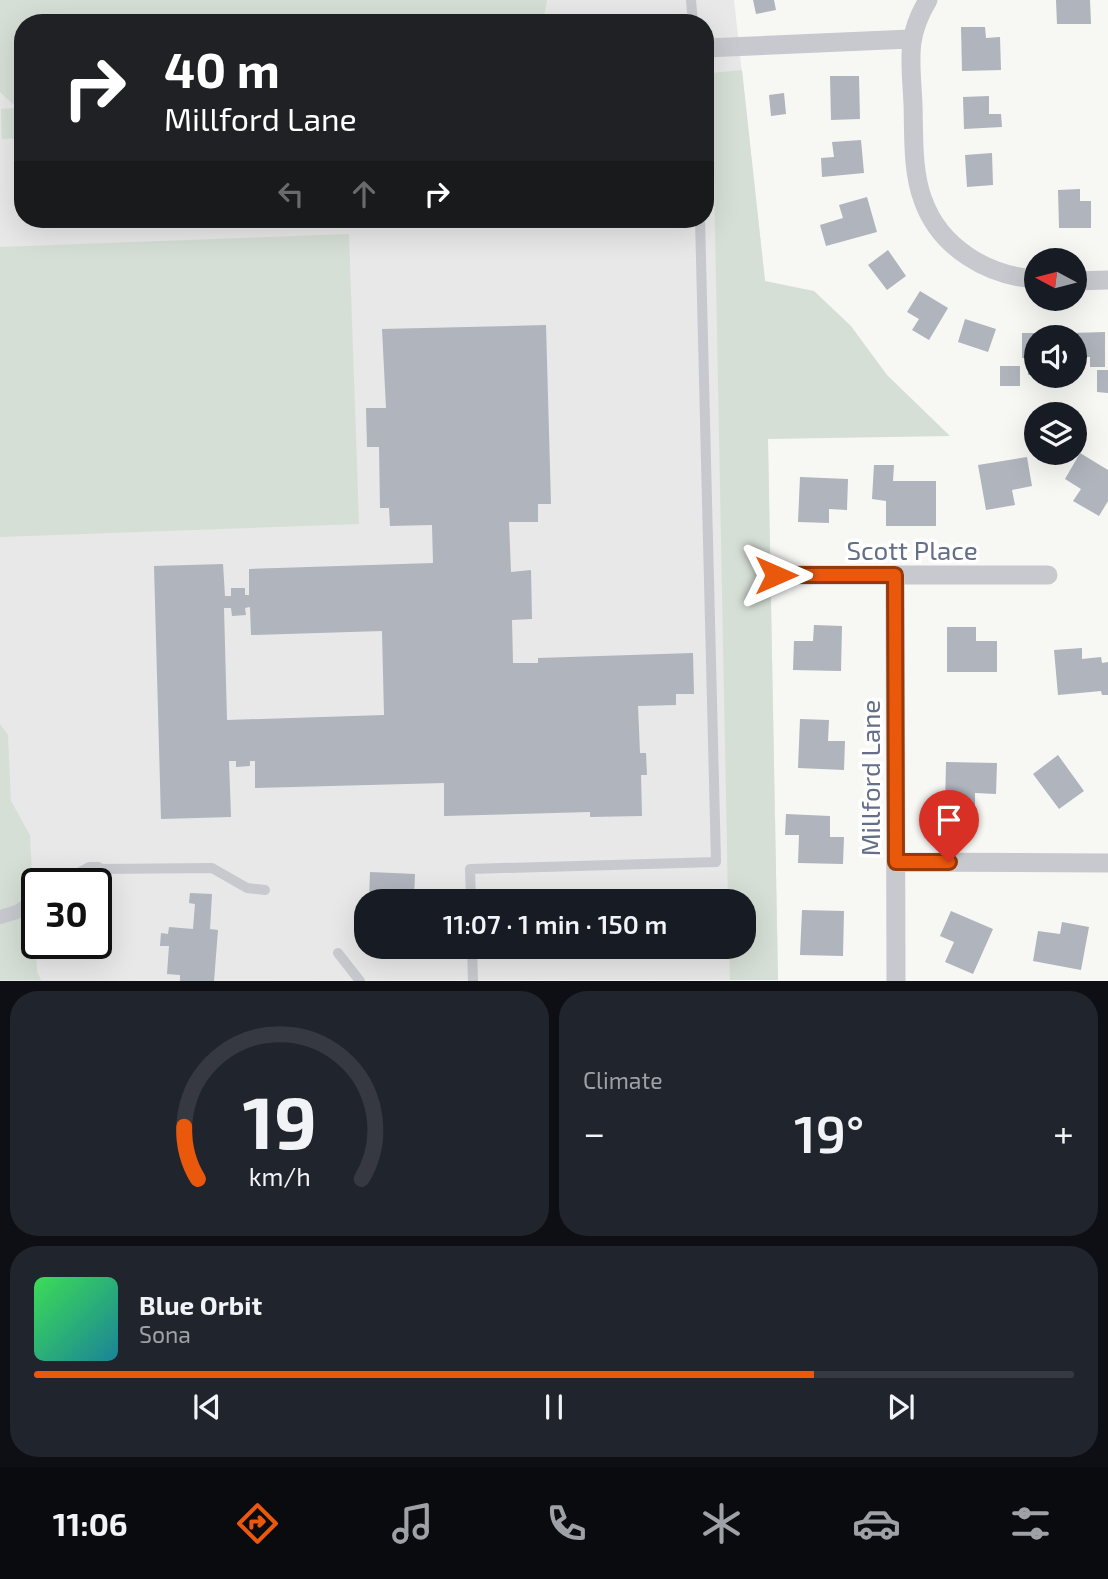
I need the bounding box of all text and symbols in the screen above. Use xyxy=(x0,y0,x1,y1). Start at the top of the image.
text: 40 m xyxy=(164,39,280,98)
icon: right xyxy=(49,42,140,133)
text: Millford Lane xyxy=(164,99,357,137)
icon: left xyxy=(272,175,310,213)
icon: ahead xyxy=(345,175,383,213)
icon: right xyxy=(418,175,456,213)
north arrow xyxy=(1024,248,1087,312)
map controls xyxy=(1024,248,1087,465)
button: sound xyxy=(1024,325,1087,388)
button: layers xyxy=(1024,402,1087,465)
street label: Scott Place xyxy=(846,534,978,565)
position arrow xyxy=(739,538,813,612)
street label: Millford Lane xyxy=(854,700,885,856)
pin xyxy=(919,790,979,862)
icon: arrive xyxy=(930,801,968,839)
speed limit sign: 30 xyxy=(21,868,112,959)
text: 11:07 · 1 min · 150 m xyxy=(443,908,667,939)
text: Climate xyxy=(583,1066,663,1094)
text: 19 xyxy=(242,1077,317,1165)
text: 19° xyxy=(794,1101,864,1163)
text: − xyxy=(583,1109,605,1155)
text: + xyxy=(1053,1109,1074,1155)
text: km/h xyxy=(248,1161,311,1191)
text: Blue Orbit xyxy=(139,1289,262,1320)
text: Sona xyxy=(139,1320,191,1348)
icon: previous xyxy=(188,1388,226,1426)
icon: pause xyxy=(535,1388,573,1426)
icon: next xyxy=(882,1388,920,1426)
icon: directions xyxy=(233,1499,282,1548)
icon: music xyxy=(388,1499,437,1548)
icon: phone xyxy=(542,1499,591,1548)
icon: climate xyxy=(697,1499,746,1548)
icon: car xyxy=(852,1499,901,1548)
icon: filters xyxy=(1006,1499,1055,1548)
text: 11:06 xyxy=(53,1504,128,1542)

